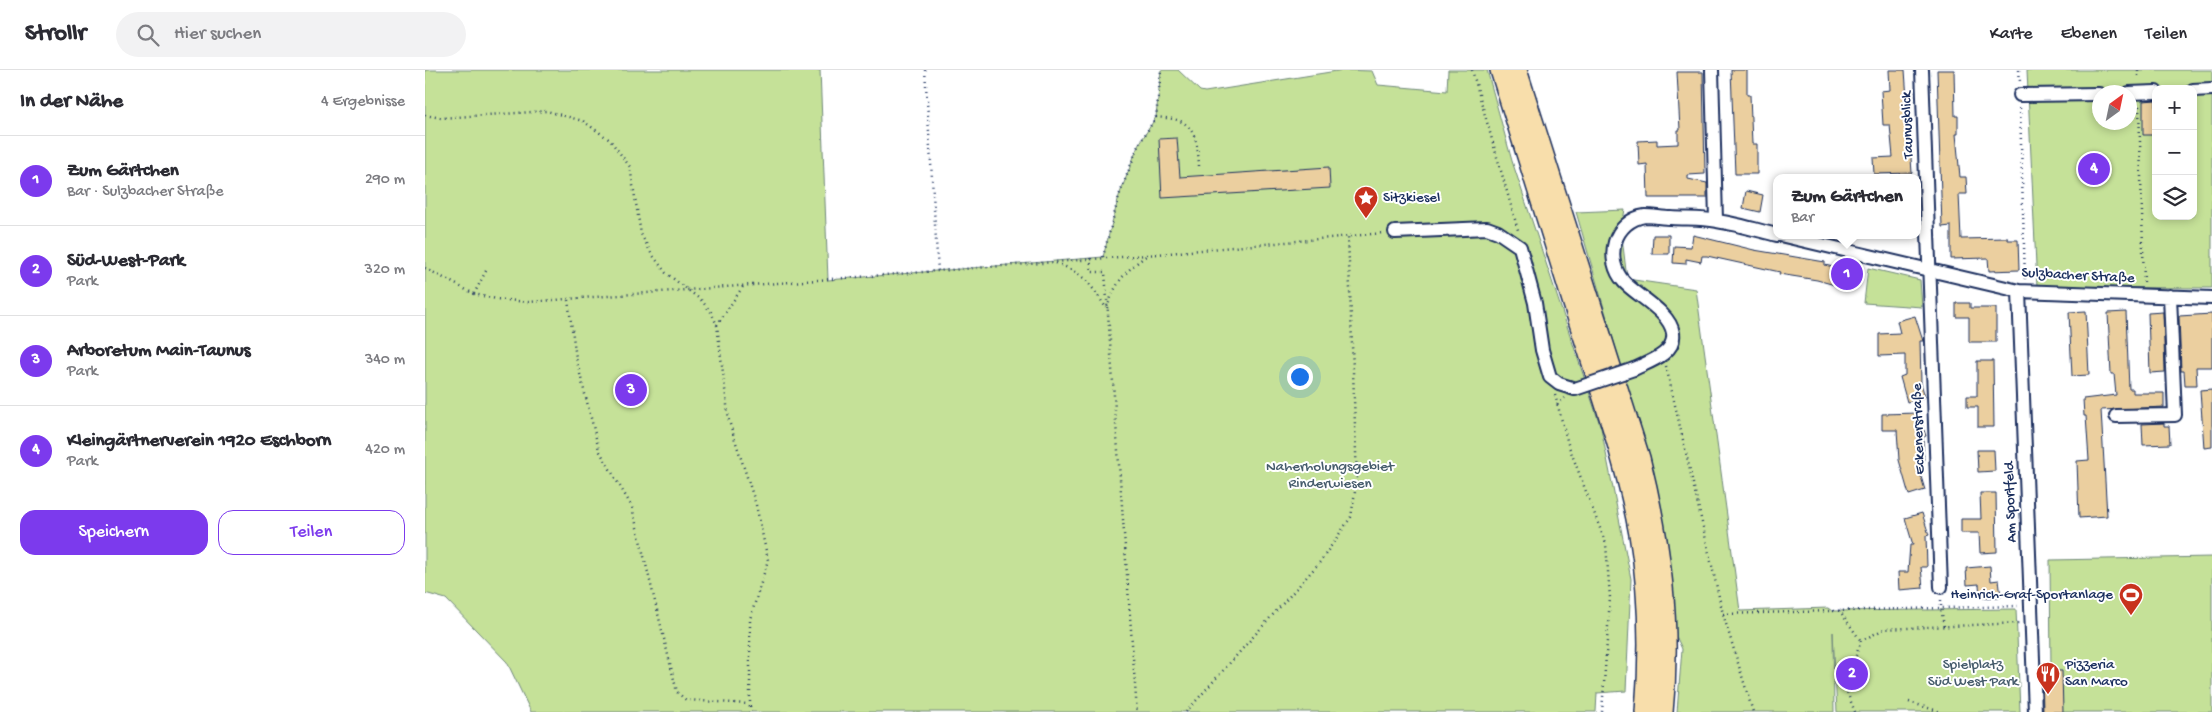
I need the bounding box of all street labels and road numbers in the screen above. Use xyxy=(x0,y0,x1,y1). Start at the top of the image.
street label: Taunusblick xyxy=(1898,90,1918,160)
street label: Sulzbacher Straße xyxy=(2021,264,2135,288)
street label: Eckenerstraße xyxy=(1908,383,1930,475)
street label: Am Sportfeld xyxy=(2001,460,2021,543)

